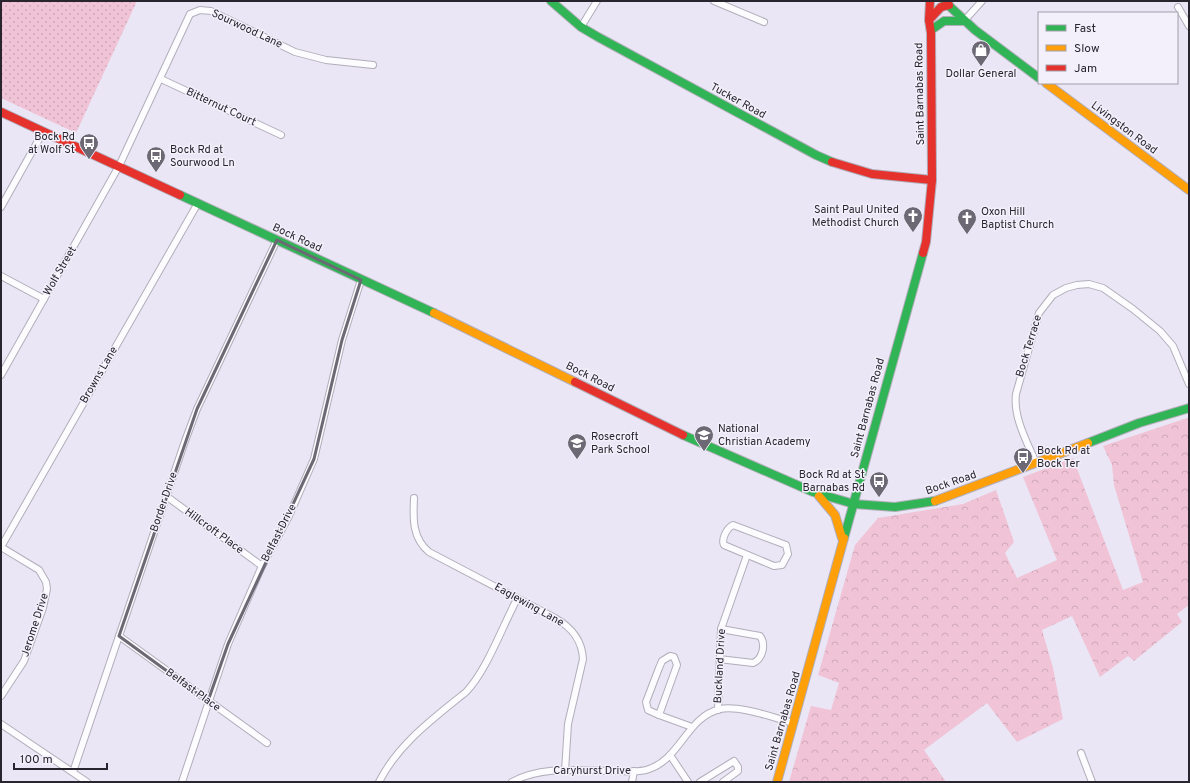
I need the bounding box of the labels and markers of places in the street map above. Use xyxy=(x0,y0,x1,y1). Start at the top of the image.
shop icon: Dollar General xyxy=(970,39,992,67)
place label: Dollar General xyxy=(946,67,1016,81)
place label: Bock Rd at Wolf St xyxy=(28,130,75,157)
bus stop icon: Bock Rd at Wolf St xyxy=(78,132,100,160)
place label: Bock Rd at Sourwood Ln xyxy=(170,143,235,170)
bus stop icon: Bock Rd at Sourwood Ln xyxy=(145,145,167,173)
place label: Saint Paul United Methodist Church xyxy=(812,203,899,230)
church icon: Saint Paul United Methodist Church xyxy=(902,205,924,233)
place label: Oxon Hill Baptist Church xyxy=(981,205,1054,232)
church icon: Oxon Hill Baptist Church xyxy=(956,207,978,235)
place label: National Christian Academy xyxy=(718,422,811,449)
school or university icon: National Christian Academy xyxy=(693,424,715,452)
place label: Rosecroft Park School xyxy=(591,430,650,457)
school or university icon: Rosecroft Park School xyxy=(566,432,588,460)
place label: Bock Rd at Bock Ter xyxy=(1037,444,1090,471)
bus stop icon: Bock Rd at Bock Ter xyxy=(1012,446,1034,474)
place label: Bock Rd at St Barnabas Rd xyxy=(799,468,865,495)
bus stop icon: Bock Rd at St Barnabas Rd xyxy=(868,470,890,498)

